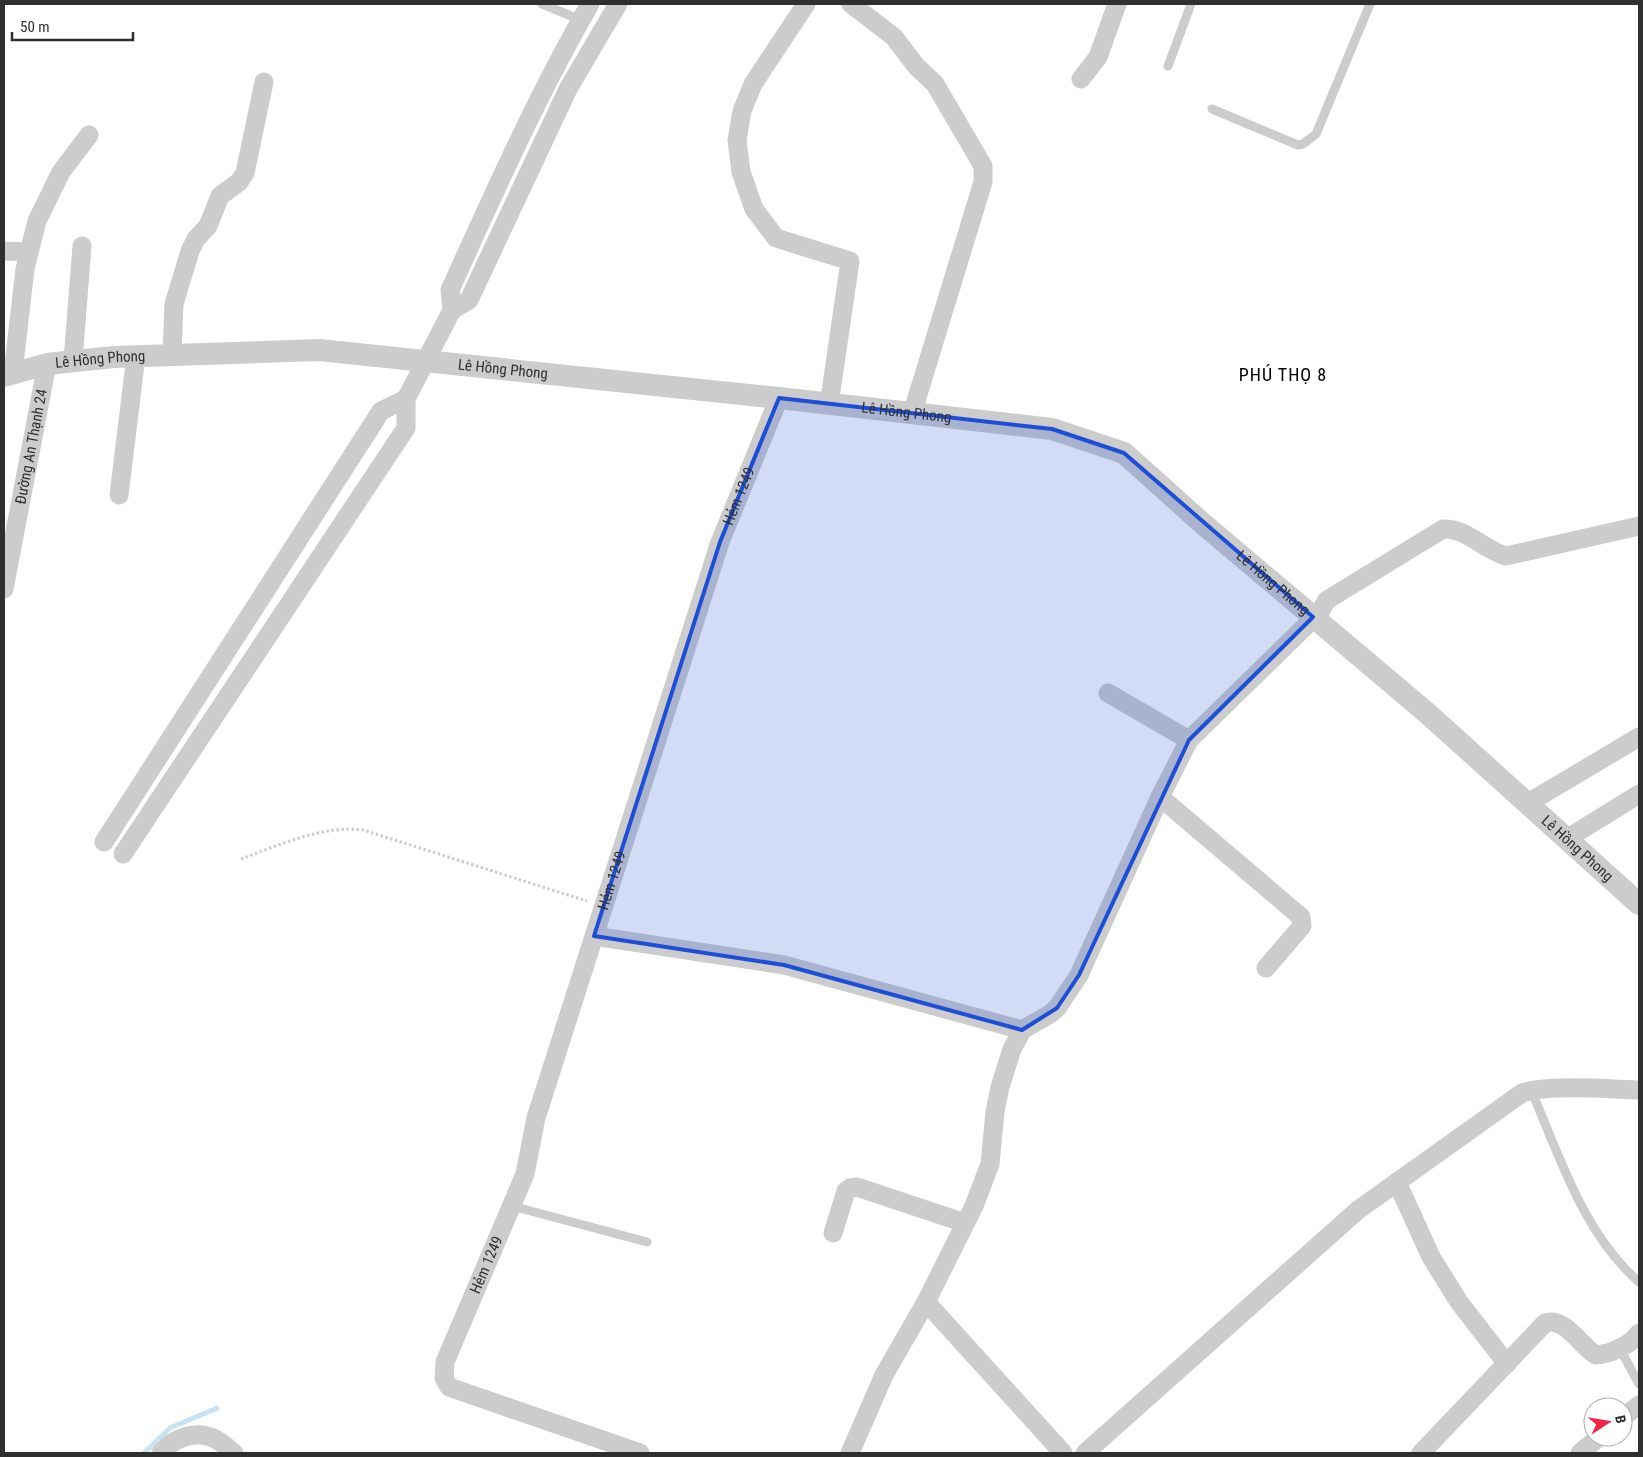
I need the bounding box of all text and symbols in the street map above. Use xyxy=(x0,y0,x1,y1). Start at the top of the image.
scale bar xyxy=(12,10,134,42)
text: 50 m xyxy=(20,18,50,36)
street label: Lê Hồng Phong xyxy=(54,347,145,372)
street label: Lê Hồng Phong xyxy=(457,356,549,383)
district label: PHÚ THỌ 8 xyxy=(1239,364,1327,385)
street label: Đường An Thạnh 24 xyxy=(11,388,51,506)
street label: Lê Hồng Phong xyxy=(861,398,952,427)
street label: Hẻm 1249 xyxy=(719,465,759,528)
street label: Lê Hồng Phong xyxy=(1233,547,1313,619)
street label: Lê Hồng Phong xyxy=(1538,812,1617,885)
street label: Hẻm 1249 xyxy=(594,849,630,912)
street label: Hẻm 1249 xyxy=(466,1233,507,1296)
north arrow xyxy=(1583,1397,1633,1447)
text: B xyxy=(1612,1414,1629,1425)

